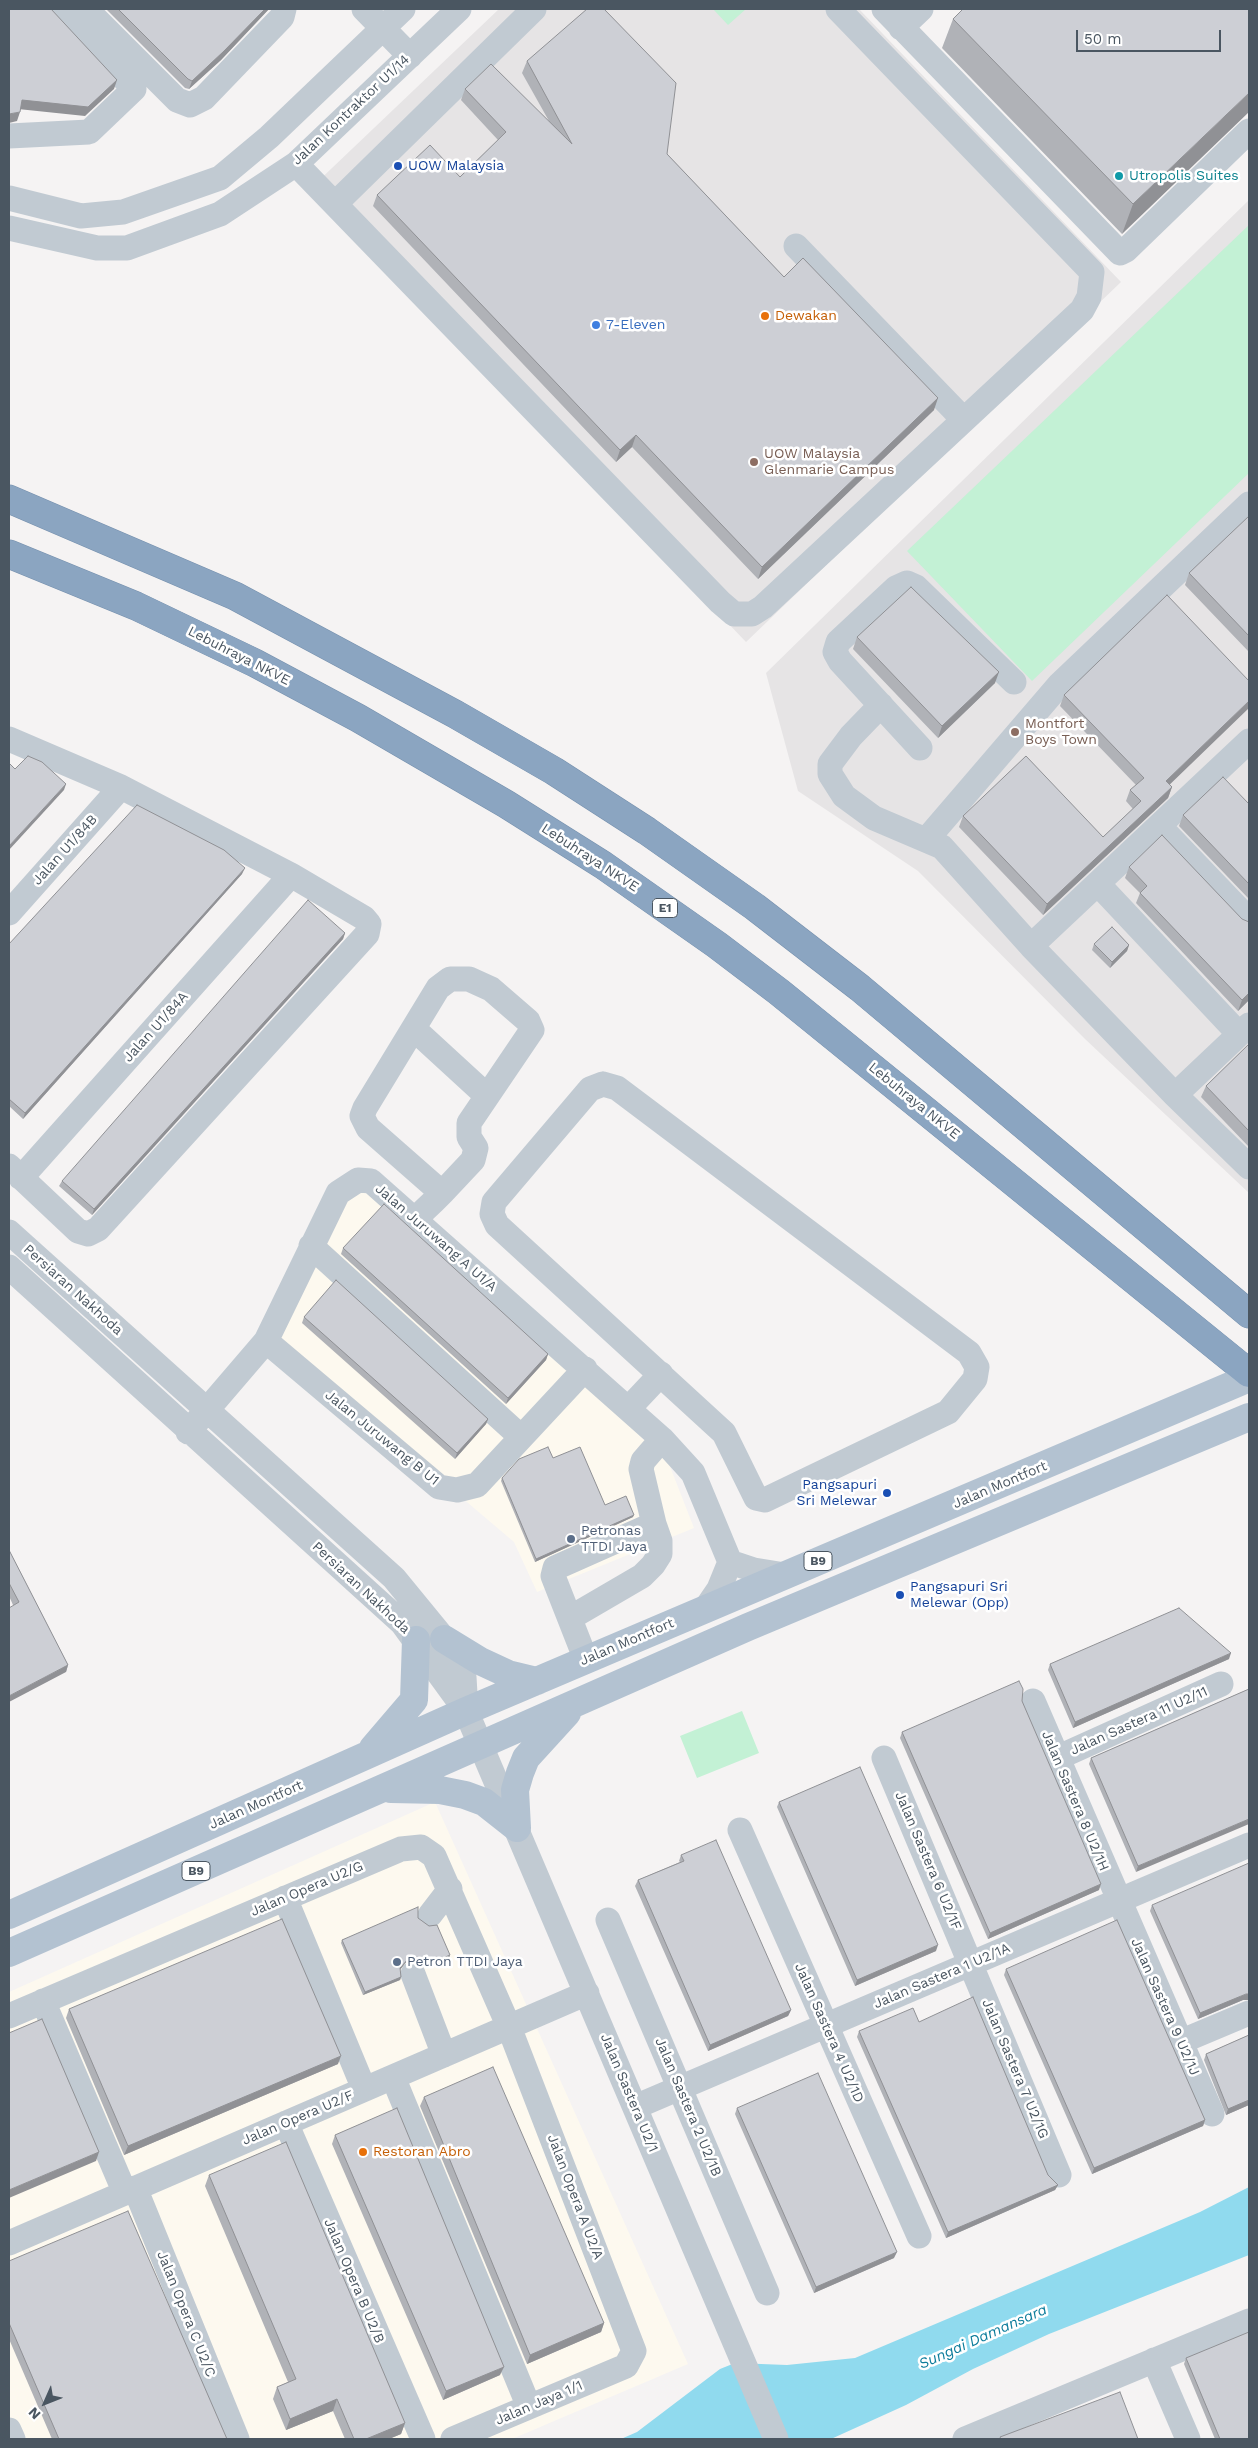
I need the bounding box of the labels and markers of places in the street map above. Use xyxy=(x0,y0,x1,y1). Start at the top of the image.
place label: UOW Malaysia xyxy=(408,158,504,174)
marker: UOW Malaysia xyxy=(392,160,404,172)
place label: Utropolis Suites xyxy=(1129,168,1239,184)
marker: Utropolis Suites xyxy=(1113,170,1125,182)
place label: Dewakan xyxy=(775,308,837,324)
marker: Dewakan xyxy=(759,310,771,322)
place label: 7-Eleven xyxy=(606,317,665,333)
marker: 7-Eleven xyxy=(590,319,602,331)
place label: UOW Malaysia Glenmarie Campus xyxy=(764,446,894,478)
marker: UOW Malaysia Glenmarie Campus xyxy=(748,456,760,468)
place label: Montfort Boys Town xyxy=(1025,716,1097,749)
marker: Montfort Boys Town xyxy=(1009,726,1021,738)
place label: Pangsapuri Sri Melewar xyxy=(797,1477,877,1510)
marker: Pangsapuri Sri Melewar xyxy=(881,1487,893,1499)
place label: Petronas TTDI Jaya xyxy=(581,1523,647,1555)
marker: Petronas TTDI Jaya xyxy=(565,1533,577,1545)
place label: Pangsapuri Sri Melewar (Opp) xyxy=(910,1579,1009,1611)
marker: Pangsapuri Sri Melewar (Opp) xyxy=(894,1589,906,1601)
place label: Petron TTDI Jaya xyxy=(407,1954,523,1970)
marker: Petron TTDI Jaya xyxy=(391,1956,403,1968)
place label: Restoran Abro xyxy=(373,2144,471,2160)
marker: Restoran Abro xyxy=(357,2146,369,2158)

